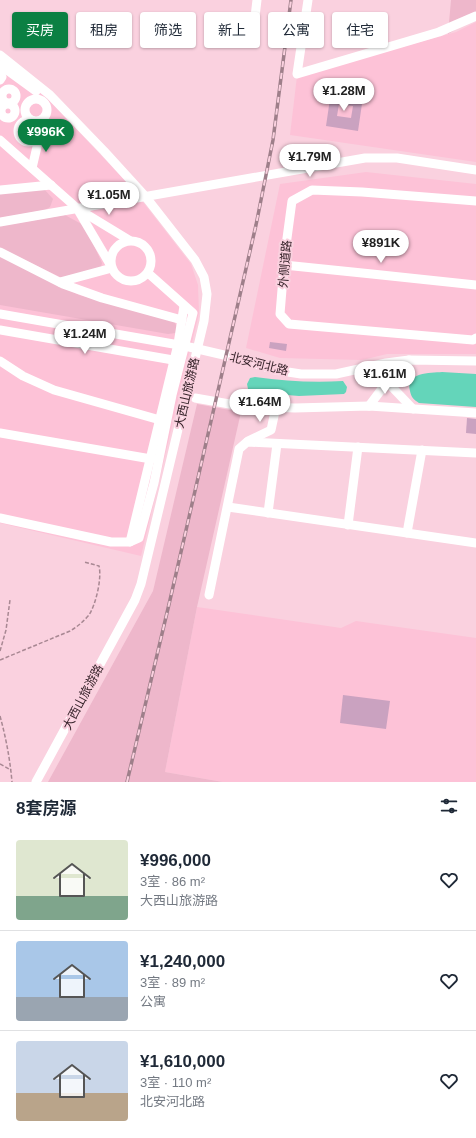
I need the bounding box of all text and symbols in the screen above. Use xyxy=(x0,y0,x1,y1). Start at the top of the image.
chip: 买房 xyxy=(12,12,68,48)
chip: 租房 xyxy=(76,12,132,48)
chip: 筛选 xyxy=(140,12,196,48)
chip: 新上 xyxy=(204,12,260,48)
chip: 公寓 xyxy=(268,12,324,48)
chip: 住宅 xyxy=(332,12,388,48)
pin: ¥1.28M xyxy=(311,78,377,112)
text: ¥1.28M xyxy=(322,83,366,98)
pin: ¥996K xyxy=(18,119,74,153)
text: ¥996K xyxy=(27,124,65,139)
pin: ¥1.79M xyxy=(277,144,343,178)
text: ¥1.79M xyxy=(288,149,332,164)
pin: ¥1.05M xyxy=(76,182,142,216)
text: ¥1.05M xyxy=(87,187,131,202)
pin: ¥891K xyxy=(353,230,409,264)
text: ¥891K xyxy=(362,235,400,250)
street label: 外侧道路 xyxy=(276,239,294,289)
pin: ¥1.24M xyxy=(52,321,118,355)
text: ¥1.24M xyxy=(63,326,107,341)
street label: 北安河北路 xyxy=(228,350,290,378)
street label: 大西山旅游路 xyxy=(172,356,202,430)
pin: ¥1.61M xyxy=(352,361,418,395)
text: ¥1.61M xyxy=(363,366,407,381)
pin: ¥1.64M xyxy=(227,389,293,423)
text: ¥1.64M xyxy=(238,394,282,409)
street label: 大西山旅游路 xyxy=(60,662,106,732)
icon: filters xyxy=(438,795,460,817)
text: 8套房源 xyxy=(16,799,76,818)
text: ¥996,000 xyxy=(140,851,211,870)
icon: home xyxy=(48,856,96,904)
icon: heart xyxy=(438,869,460,891)
text: 3室 · 86 m² xyxy=(140,874,205,889)
text: 大西山旅游路 xyxy=(140,893,218,908)
text: ¥1,240,000 xyxy=(140,952,225,971)
icon: home xyxy=(48,957,96,1005)
icon: heart xyxy=(438,970,460,992)
text: 3室 · 89 m² xyxy=(140,975,205,990)
text: 公寓 xyxy=(140,994,166,1009)
text: ¥1,610,000 xyxy=(140,1052,225,1071)
icon: home xyxy=(48,1057,96,1105)
icon: heart xyxy=(438,1070,460,1092)
text: 3室 · 110 m² xyxy=(140,1075,211,1090)
text: 北安河北路 xyxy=(140,1094,205,1109)

